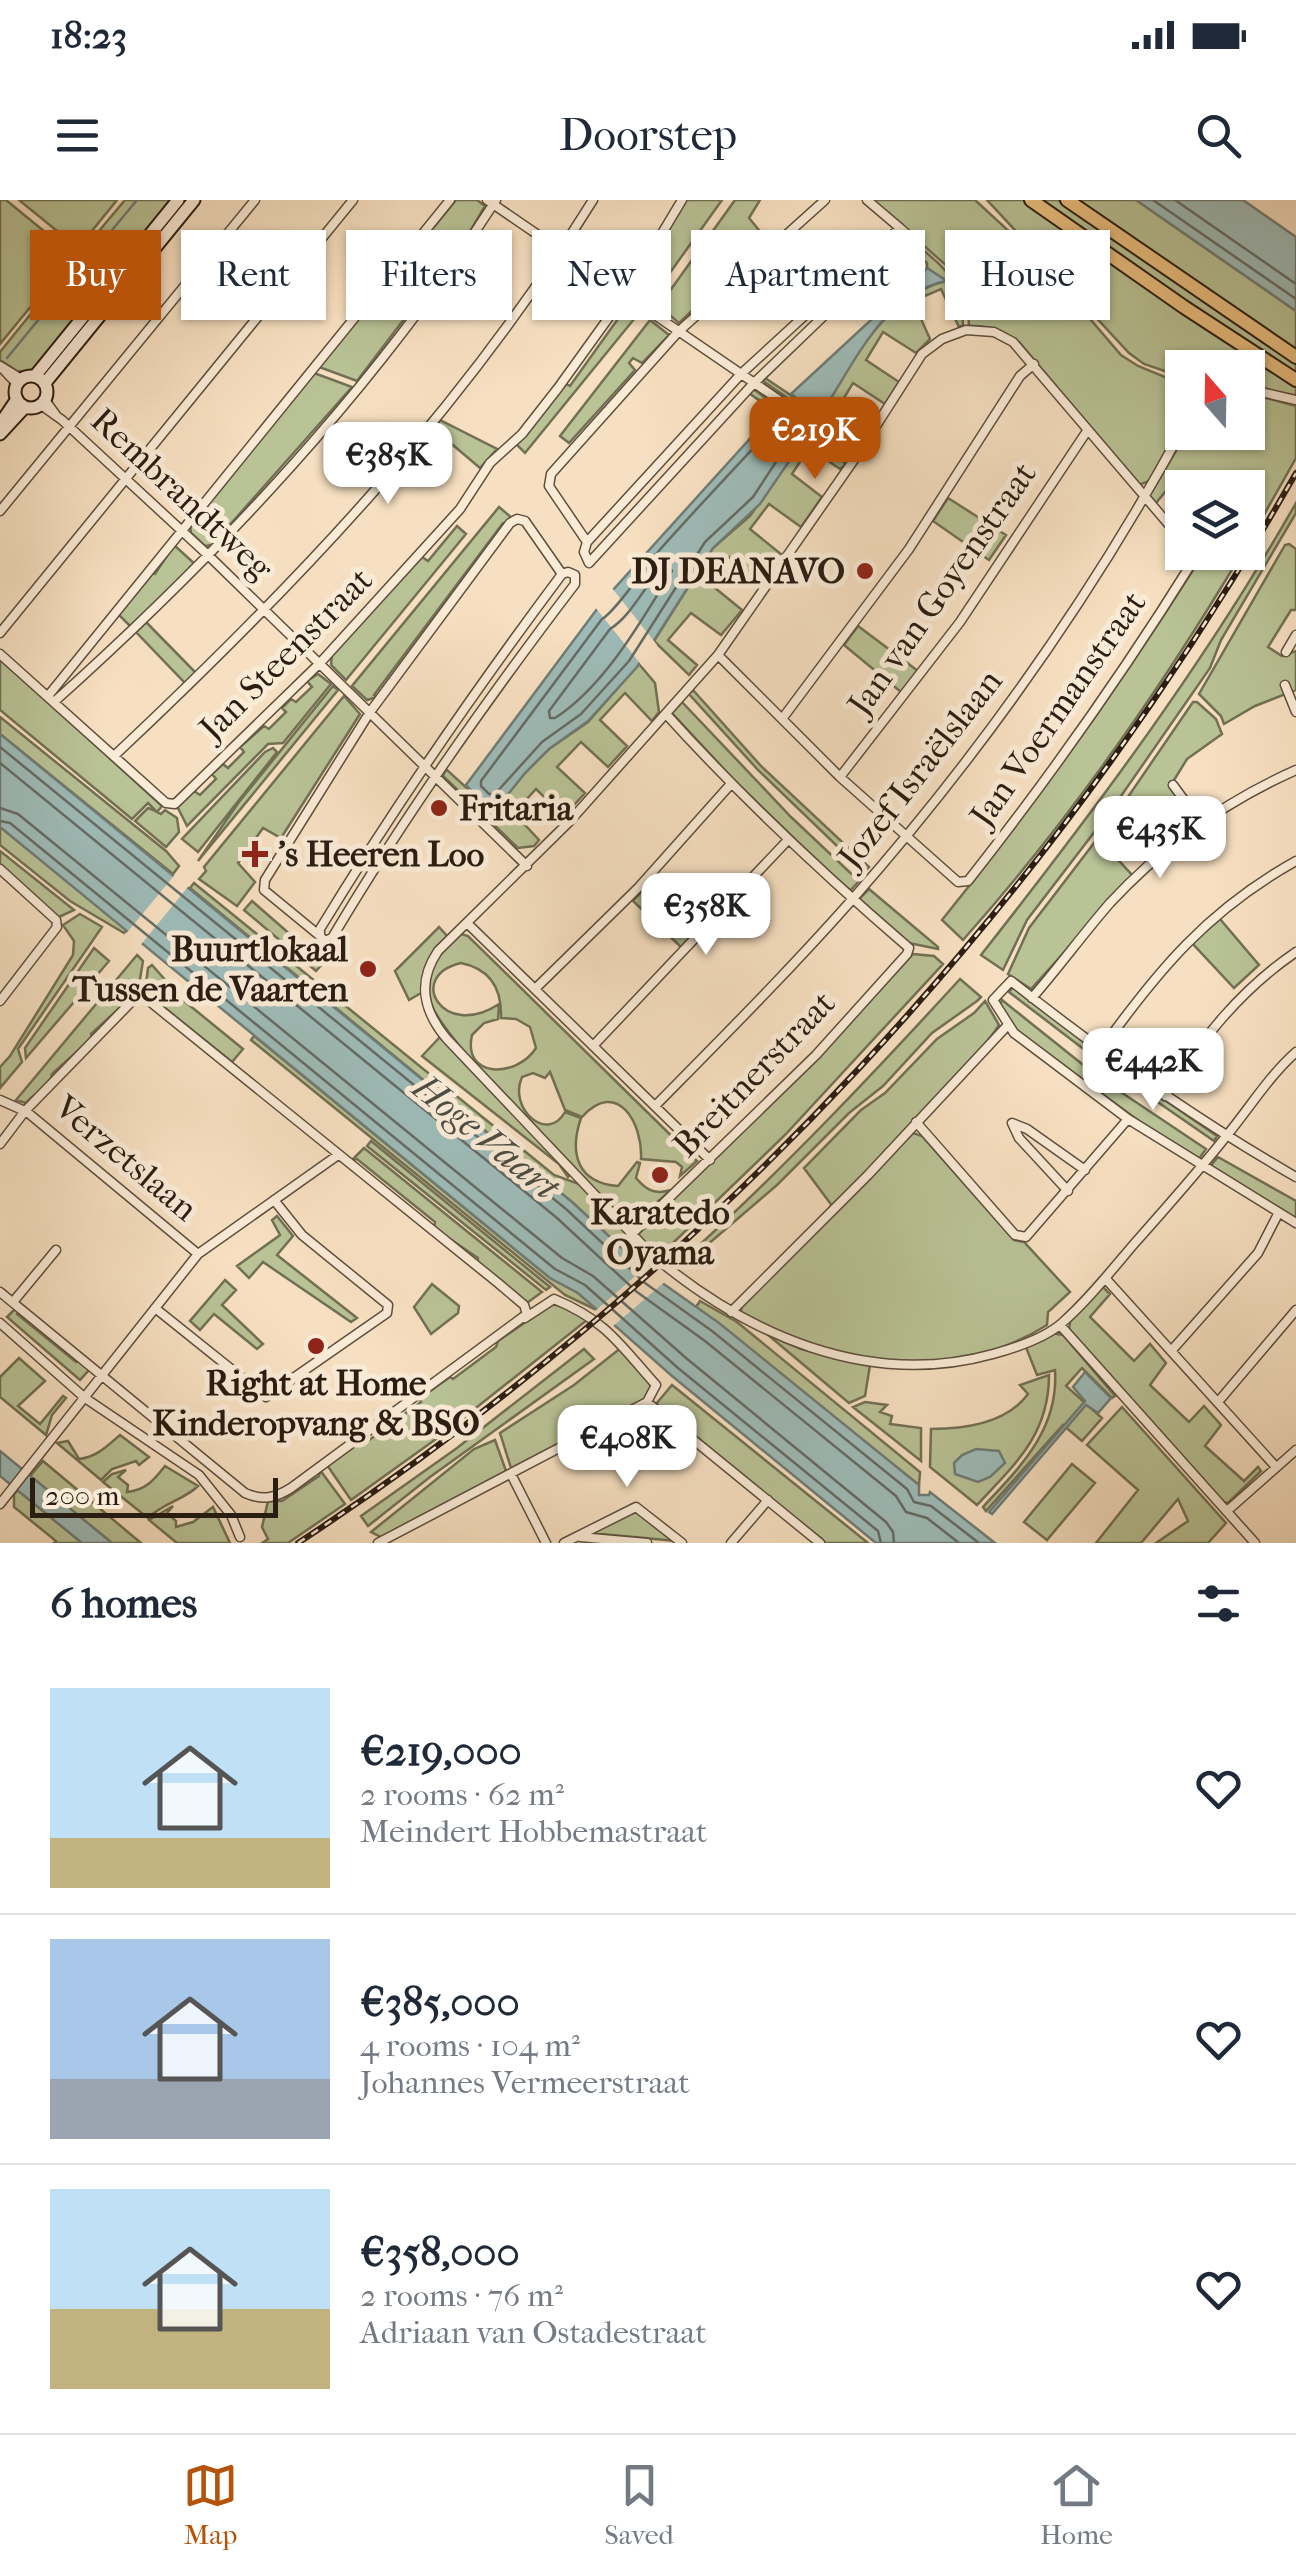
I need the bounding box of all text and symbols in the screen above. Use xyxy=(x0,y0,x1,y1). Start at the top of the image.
text: 18:23 xyxy=(50,13,127,58)
icon: menu xyxy=(50,108,105,163)
icon: search xyxy=(1191,108,1246,163)
text: Doorstep xyxy=(559,109,737,162)
chip: Buy xyxy=(30,230,161,320)
chip: Rent xyxy=(181,230,326,320)
chip: Filters xyxy=(346,230,512,320)
chip: New xyxy=(532,230,671,320)
chip: Apartment xyxy=(691,230,925,320)
chip: House xyxy=(945,230,1110,320)
north arrow xyxy=(1165,350,1265,450)
map controls xyxy=(1165,350,1265,570)
pin: €219K xyxy=(745,397,885,482)
street label: Rembrandtweg xyxy=(83,399,282,589)
text: €219K xyxy=(772,411,858,448)
pin: €385K xyxy=(318,422,458,507)
text: €385K xyxy=(345,436,431,473)
street label: Jan van Goyenstraat xyxy=(838,454,1045,726)
button: layers xyxy=(1165,470,1265,570)
place label: DJ DEANAVO xyxy=(632,551,845,592)
street label: Jan Steenstraat xyxy=(189,559,381,751)
marker: DJ DEANAVO xyxy=(854,560,876,582)
street label: Jan Voermanstraat xyxy=(960,583,1155,837)
street label: Jozef Israëlslaan xyxy=(828,661,1011,879)
place label: Fritaria xyxy=(459,788,574,829)
pin: €435K xyxy=(1090,796,1230,881)
marker: Fritaria xyxy=(428,797,450,819)
text: €435K xyxy=(1116,810,1204,847)
place label: 's Heeren Loo xyxy=(278,834,484,875)
marker: 's Heeren Loo xyxy=(242,841,268,867)
pin: €358K xyxy=(636,873,776,958)
text: €358K xyxy=(663,887,749,924)
place label: Buurtlokaal Tussen de Vaarten xyxy=(71,929,349,1010)
marker: Buurtlokaal Tussen de Vaarten xyxy=(357,958,379,980)
street label: Breitnerstraat xyxy=(665,982,844,1166)
pin: €442K xyxy=(1083,1028,1223,1113)
text: €442K xyxy=(1105,1042,1201,1079)
water label: Hoge Vaart xyxy=(403,1063,570,1211)
street label: Verzetslaan xyxy=(46,1086,206,1229)
marker: Karatedo Oyama xyxy=(649,1164,671,1186)
place label: Karatedo Oyama xyxy=(590,1192,730,1273)
marker: Right at Home Kinderopvang & BSO xyxy=(305,1335,327,1357)
place label: Right at Home Kinderopvang & BSO xyxy=(152,1363,480,1444)
pin: €408K xyxy=(557,1405,697,1490)
text: €408K xyxy=(580,1419,674,1456)
scale bar xyxy=(30,1473,278,1518)
text: 200 m xyxy=(45,1479,120,1512)
icon: filters xyxy=(1191,1576,1246,1631)
text: 6 homes xyxy=(50,1579,197,1628)
text: €219,000 xyxy=(360,1727,522,1776)
icon: home xyxy=(130,1728,250,1848)
icon: heart xyxy=(1191,1761,1246,1816)
text: 2 rooms · 62 m² xyxy=(360,1776,564,1813)
text: Meindert Hobbemastraat xyxy=(360,1813,707,1850)
text: €385,000 xyxy=(360,1978,520,2027)
icon: home xyxy=(130,1979,250,2099)
icon: heart xyxy=(1191,2012,1246,2067)
text: 4 rooms · 104 m² xyxy=(360,2027,580,2064)
text: Johannes Vermeerstraat xyxy=(360,2064,690,2101)
text: €358,000 xyxy=(360,2228,520,2277)
icon: home xyxy=(130,2229,250,2349)
icon: heart xyxy=(1191,2262,1246,2317)
text: 2 rooms · 76 m² xyxy=(360,2277,563,2314)
text: Adriaan van Ostadestraat xyxy=(360,2314,707,2351)
tab: Map xyxy=(183,2458,238,2551)
tab: Saved xyxy=(604,2458,674,2551)
tab: Home xyxy=(1040,2458,1113,2551)

